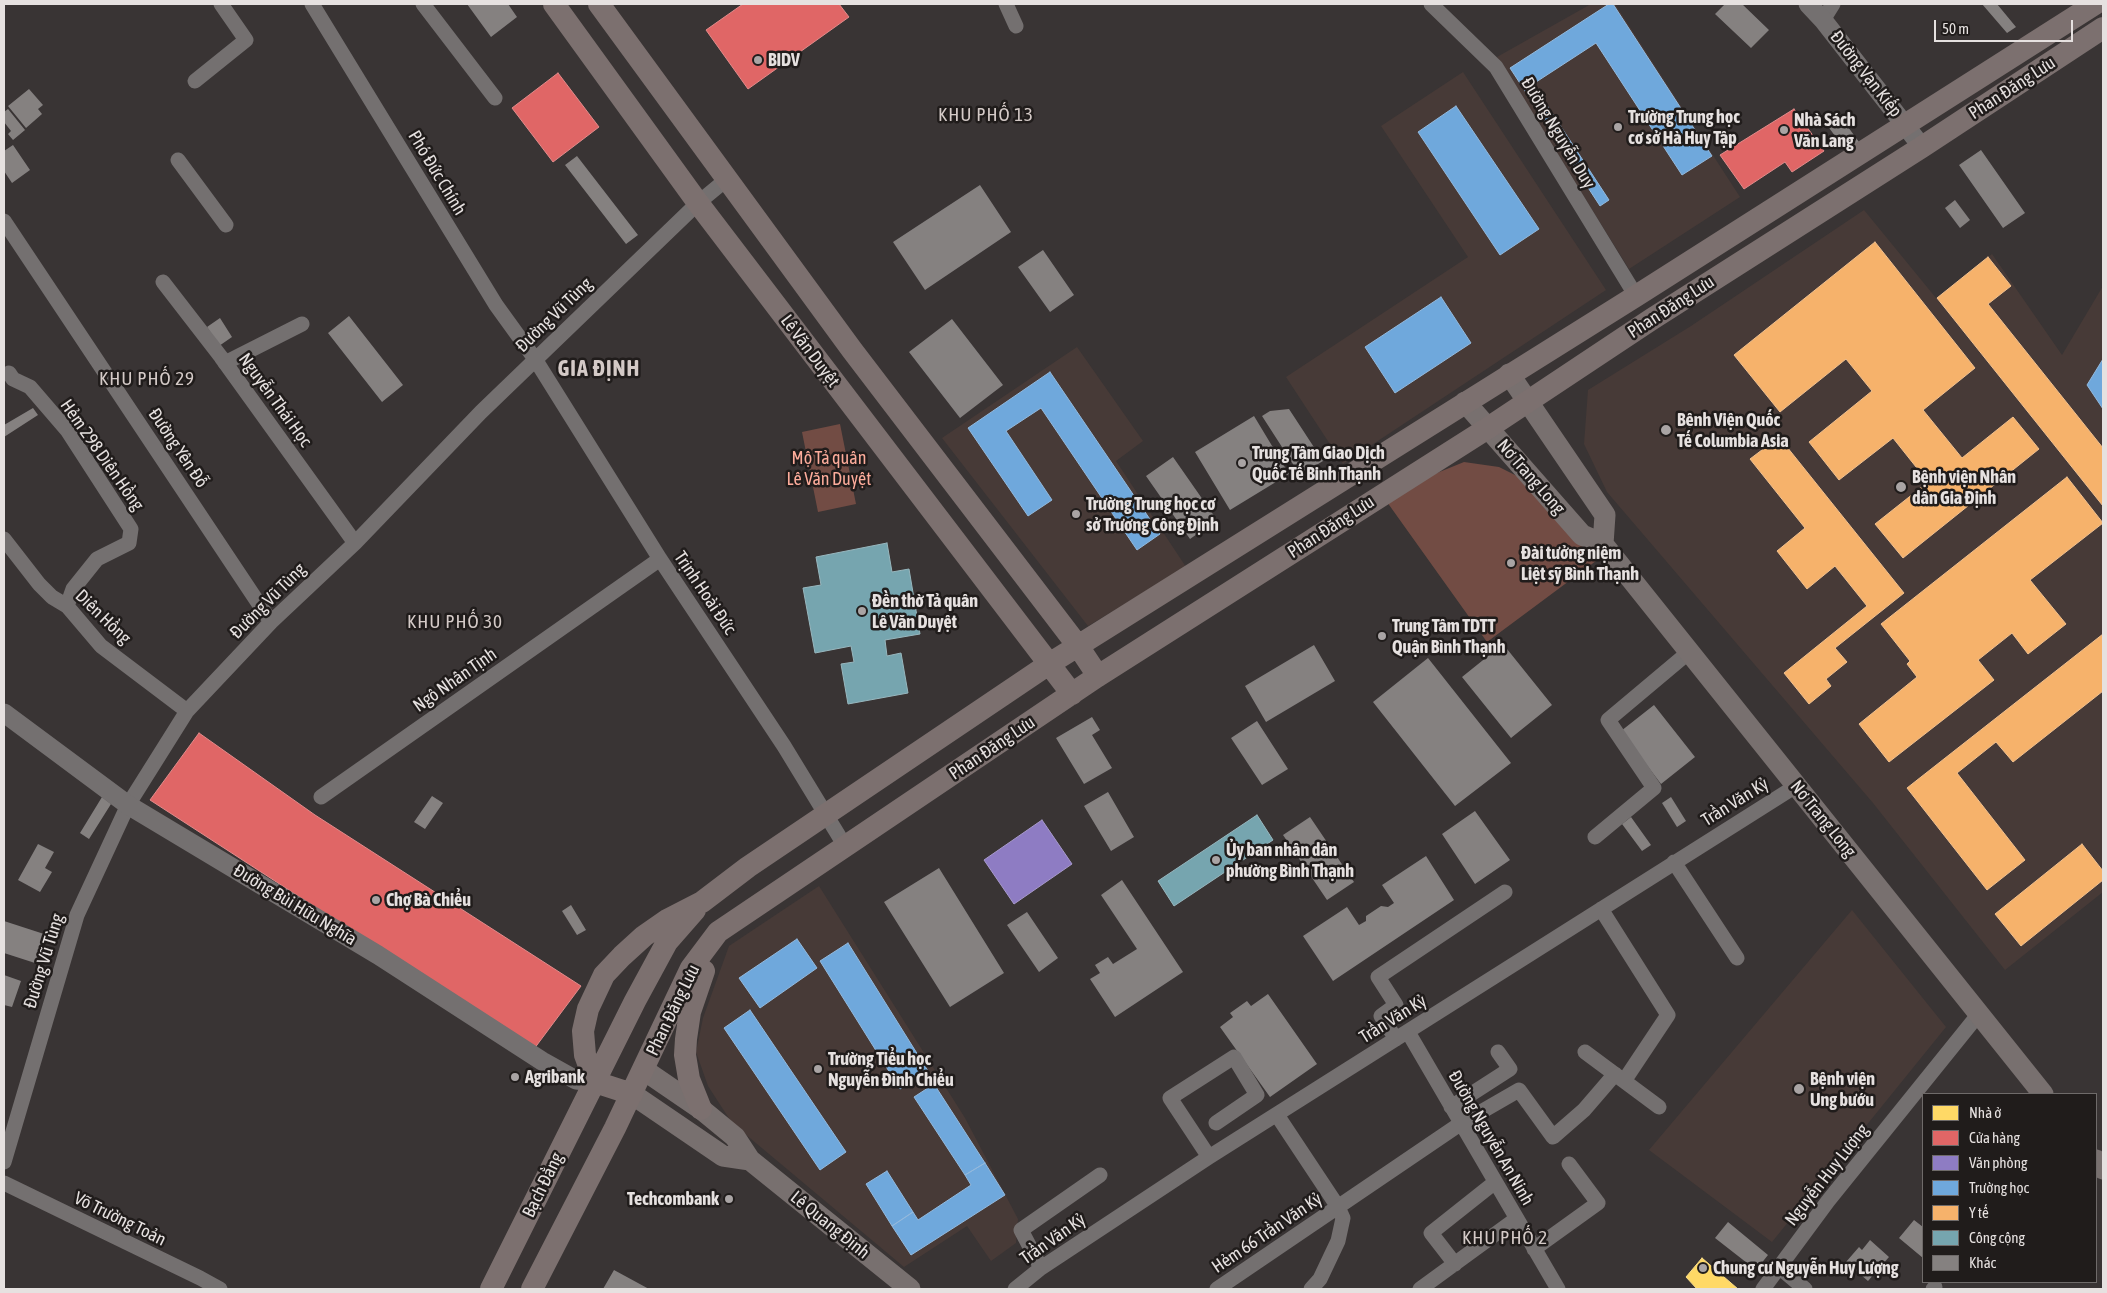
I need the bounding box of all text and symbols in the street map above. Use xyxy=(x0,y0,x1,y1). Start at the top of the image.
scale bar xyxy=(1937,10,2076,42)
text: 50 m xyxy=(1942,20,1969,37)
street label: Đường Vạn Kiếp xyxy=(1826,27,1906,121)
place label: BIDV xyxy=(768,49,800,71)
street label: Phan Đăng Lưu xyxy=(1965,52,2059,124)
marker: BIDV xyxy=(752,54,764,66)
street label: Đường Nguyễn Duy xyxy=(1516,73,1600,193)
district label: KHU PHỐ 13 xyxy=(937,104,1035,126)
place label: Trường Trung học cơ sở Hà Huy Tập xyxy=(1628,106,1740,148)
place label: Nhà Sách Văn Lang xyxy=(1794,109,1856,152)
marker: Trường Trung học cơ sở Hà Huy Tập xyxy=(1612,121,1624,133)
marker: Nhà Sách Văn Lang xyxy=(1778,124,1790,136)
street label: Phó Đức Chính xyxy=(403,127,471,219)
street label: Phan Đăng Lưu xyxy=(1624,271,1718,343)
street label: Đường Vũ Tùng xyxy=(511,273,597,357)
street label: Lê Văn Duyệt xyxy=(776,311,844,391)
street label: Nguyễn Thái Học xyxy=(234,349,316,451)
district label: GIA ĐỊNH xyxy=(557,356,641,382)
district label: KHU PHỐ 29 xyxy=(98,368,196,390)
street label: Hẻm 298 Diên Hồng xyxy=(56,395,148,515)
street label: Đường Yên Đỗ xyxy=(144,404,212,492)
place label: Bệnh Viện Quốc Tế Columbia Asia xyxy=(1677,409,1789,452)
marker: Bệnh Viện Quốc Tế Columbia Asia xyxy=(1659,423,1673,437)
street label: Nơ Trang Long xyxy=(1492,435,1570,519)
place label: Trung Tâm Giao Dịch Quốc Tế Binh Thạnh xyxy=(1252,442,1385,484)
park label: Mộ Tả quân Lê Văn Duyệt xyxy=(787,447,871,489)
marker: Trung Tâm Giao Dịch Quốc Tế Binh Thạnh xyxy=(1236,457,1248,469)
place label: Bệnh viện Nhân dân Gia Định xyxy=(1912,466,2016,508)
marker: Bệnh viện Nhân dân Gia Định xyxy=(1894,480,1908,494)
street label: Phan Đăng Lưu xyxy=(1284,491,1378,563)
place label: Trường Trung học cơ sở Trương Công Định xyxy=(1086,493,1219,536)
marker: Trường Trung học cơ sở Trương Công Định xyxy=(1070,508,1082,520)
place label: Đài tưởng niệm Liệt sỹ Bình Thạnh xyxy=(1521,542,1639,584)
street label: Trịnh Hoài Đức xyxy=(669,547,741,639)
marker: Đài tưởng niệm Liệt sỹ Bình Thạnh xyxy=(1505,557,1517,569)
street label: Đường Vũ Tùng xyxy=(226,559,310,643)
street label: Diên Hồng xyxy=(71,585,135,649)
place label: Đền thờ Tả quân Lê Văn Duyệt xyxy=(872,590,978,632)
marker: Đền thờ Tả quân Lê Văn Duyệt xyxy=(856,605,868,617)
district label: KHU PHỐ 30 xyxy=(406,611,504,633)
place label: Trung Tâm TDTT Quận Bình Thạnh xyxy=(1392,615,1505,658)
marker: Trung Tâm TDTT Quận Bình Thạnh xyxy=(1376,630,1388,642)
street label: Ngô Nhân Tịnh xyxy=(409,643,501,717)
street label: Phan Đăng Lưu xyxy=(945,711,1039,785)
street label: Trần Văn Kỷ xyxy=(1698,773,1772,831)
street label: Nơ Trang Long xyxy=(1785,776,1861,862)
place label: Ủy ban nhân dân phường Bình Thạnh xyxy=(1226,839,1354,882)
marker: Ủy ban nhân dân phường Bình Thạnh xyxy=(1210,854,1222,866)
street label: Đường Bùi Hữu Nghĩa xyxy=(229,860,361,950)
place label: Chợ Bà Chiểu xyxy=(386,889,471,911)
marker: Chợ Bà Chiểu xyxy=(370,894,382,906)
street label: Đường Vũ Tùng xyxy=(19,911,69,1011)
street label: Phan Đăng Lưu xyxy=(642,961,704,1059)
street label: Trần Văn Kỷ xyxy=(1356,990,1430,1048)
place label: Trường Tiểu học Nguyễn Đình Chiểu xyxy=(828,1048,954,1090)
marker: Trường Tiểu học Nguyễn Đình Chiểu xyxy=(812,1063,824,1075)
place label: Agribank xyxy=(525,1066,585,1088)
street label: Đường Nguyễn An Ninh xyxy=(1444,1067,1538,1209)
place label: Bệnh viện Ung bướu xyxy=(1810,1068,1875,1110)
marker: Agribank xyxy=(509,1071,521,1083)
marker: Bệnh viện Ung bướu xyxy=(1792,1082,1806,1096)
legend xyxy=(1922,1093,2097,1283)
text: Nhà ở xyxy=(1969,1104,2001,1121)
street label: Nguyễn Huy Lượng xyxy=(1781,1120,1873,1230)
text: Cửa hàng xyxy=(1969,1129,2020,1146)
street label: Bạch Đằng xyxy=(518,1149,568,1221)
text: Văn phòng xyxy=(1969,1154,2027,1171)
text: Trường học xyxy=(1969,1179,2029,1196)
street label: Lê Quang Định xyxy=(786,1186,874,1264)
street label: Võ Trường Toản xyxy=(70,1187,170,1251)
place label: Techcombank xyxy=(627,1188,719,1210)
street label: Hẻm 66 Trần Văn Kỷ xyxy=(1208,1188,1326,1278)
marker: Techcombank xyxy=(723,1193,735,1205)
text: Y tế xyxy=(1969,1204,1989,1221)
street label: Trần Văn Kỷ xyxy=(1016,1209,1090,1269)
district label: KHU PHỐ 2 xyxy=(1461,1227,1549,1249)
text: Công cộng xyxy=(1969,1229,2025,1246)
text: Khác xyxy=(1969,1254,1996,1271)
place label: Chung cư Nguyễn Huy Lượng xyxy=(1713,1257,1899,1279)
marker: Chung cư Nguyễn Huy Lượng xyxy=(1697,1262,1709,1274)

